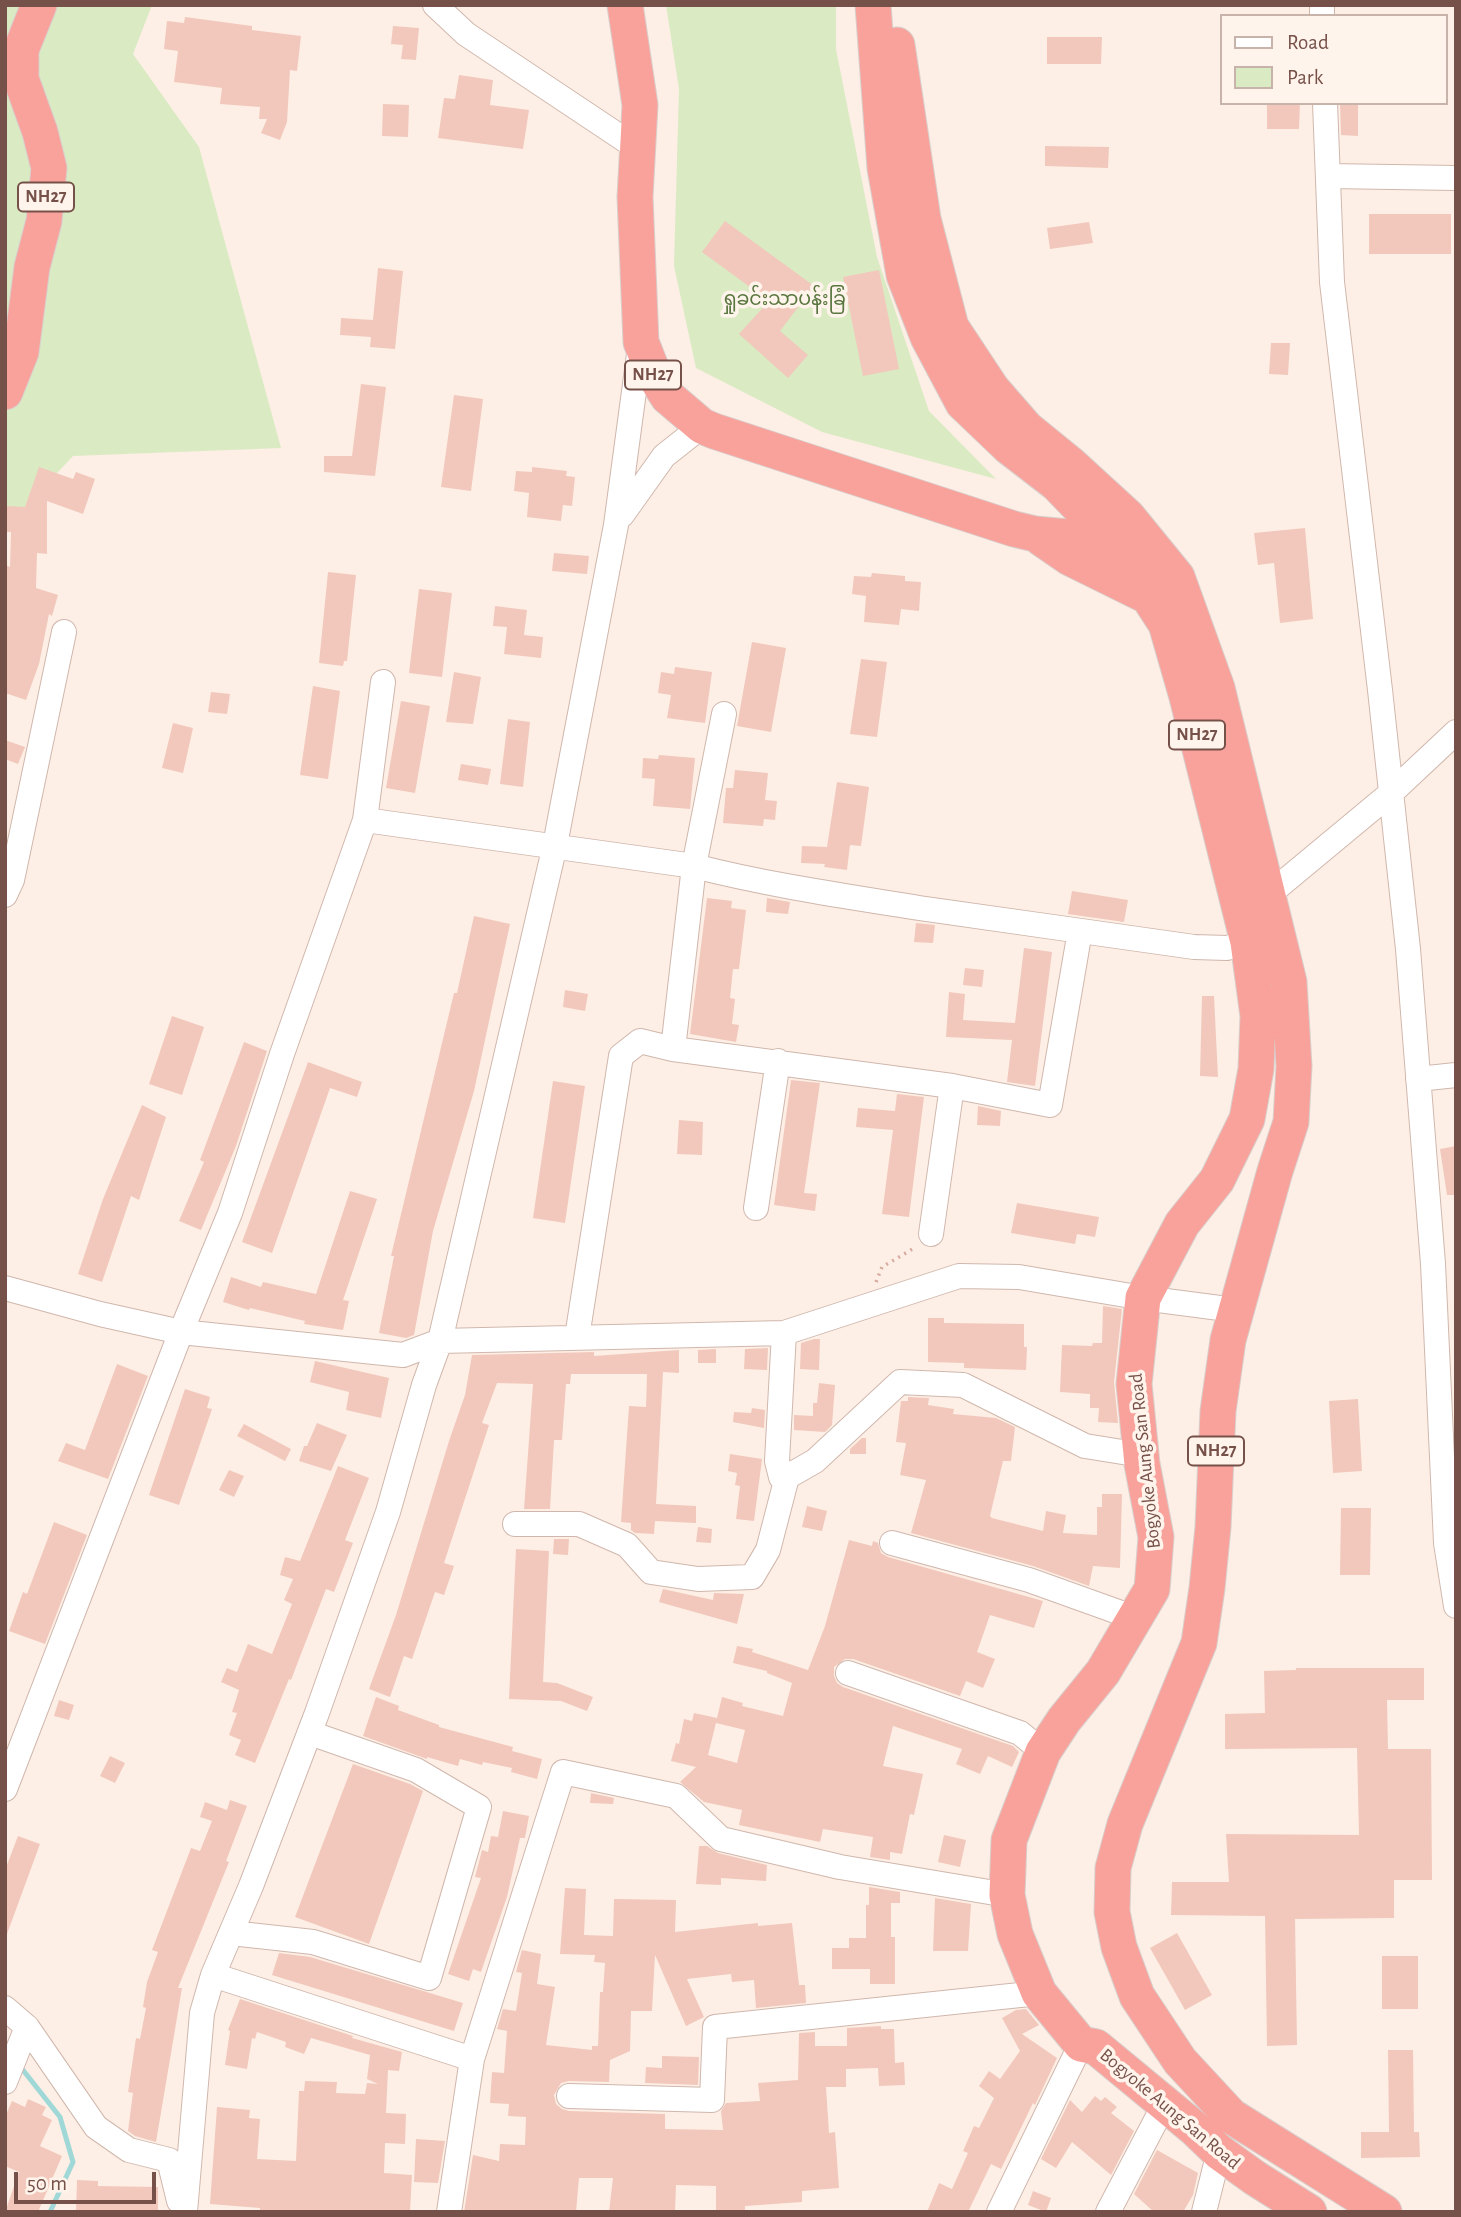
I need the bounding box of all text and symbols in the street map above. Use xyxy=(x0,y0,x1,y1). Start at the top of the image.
legend xyxy=(1220,14,1447,105)
text: Road xyxy=(1287,32,1329,53)
text: Park xyxy=(1287,67,1323,88)
road number: NH27 xyxy=(18,182,74,212)
park label: ရှုခင်းသာပန်းခြံ xyxy=(722,288,846,310)
road number: NH27 xyxy=(625,360,681,390)
road number: NH27 xyxy=(1169,720,1225,750)
street label: Bogyoke Aung San Road xyxy=(1124,1372,1166,1550)
road number: NH27 xyxy=(1188,1436,1244,1466)
street label: Bogyoke Aung San Road xyxy=(1095,2044,1245,2174)
scale bar xyxy=(18,2158,159,2202)
text: 50 m xyxy=(27,2173,67,2194)

